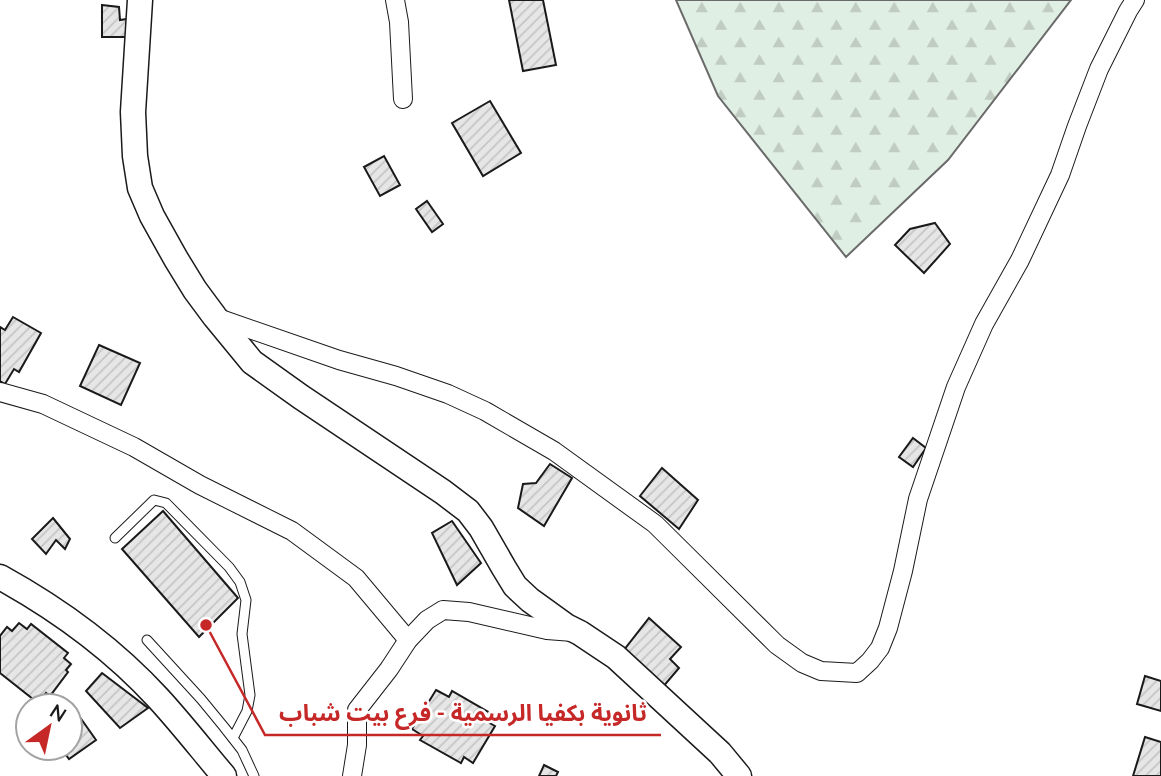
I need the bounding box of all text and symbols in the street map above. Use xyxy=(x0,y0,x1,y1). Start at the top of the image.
callout: ثانوية بكفيا الرسمية - فرع بيت شباب xyxy=(265,691,661,735)
north arrow xyxy=(14,692,84,762)
text: ثانوية بكفيا الرسمية - فرع بيت شباب xyxy=(279,698,647,730)
text: N xyxy=(46,699,71,726)

